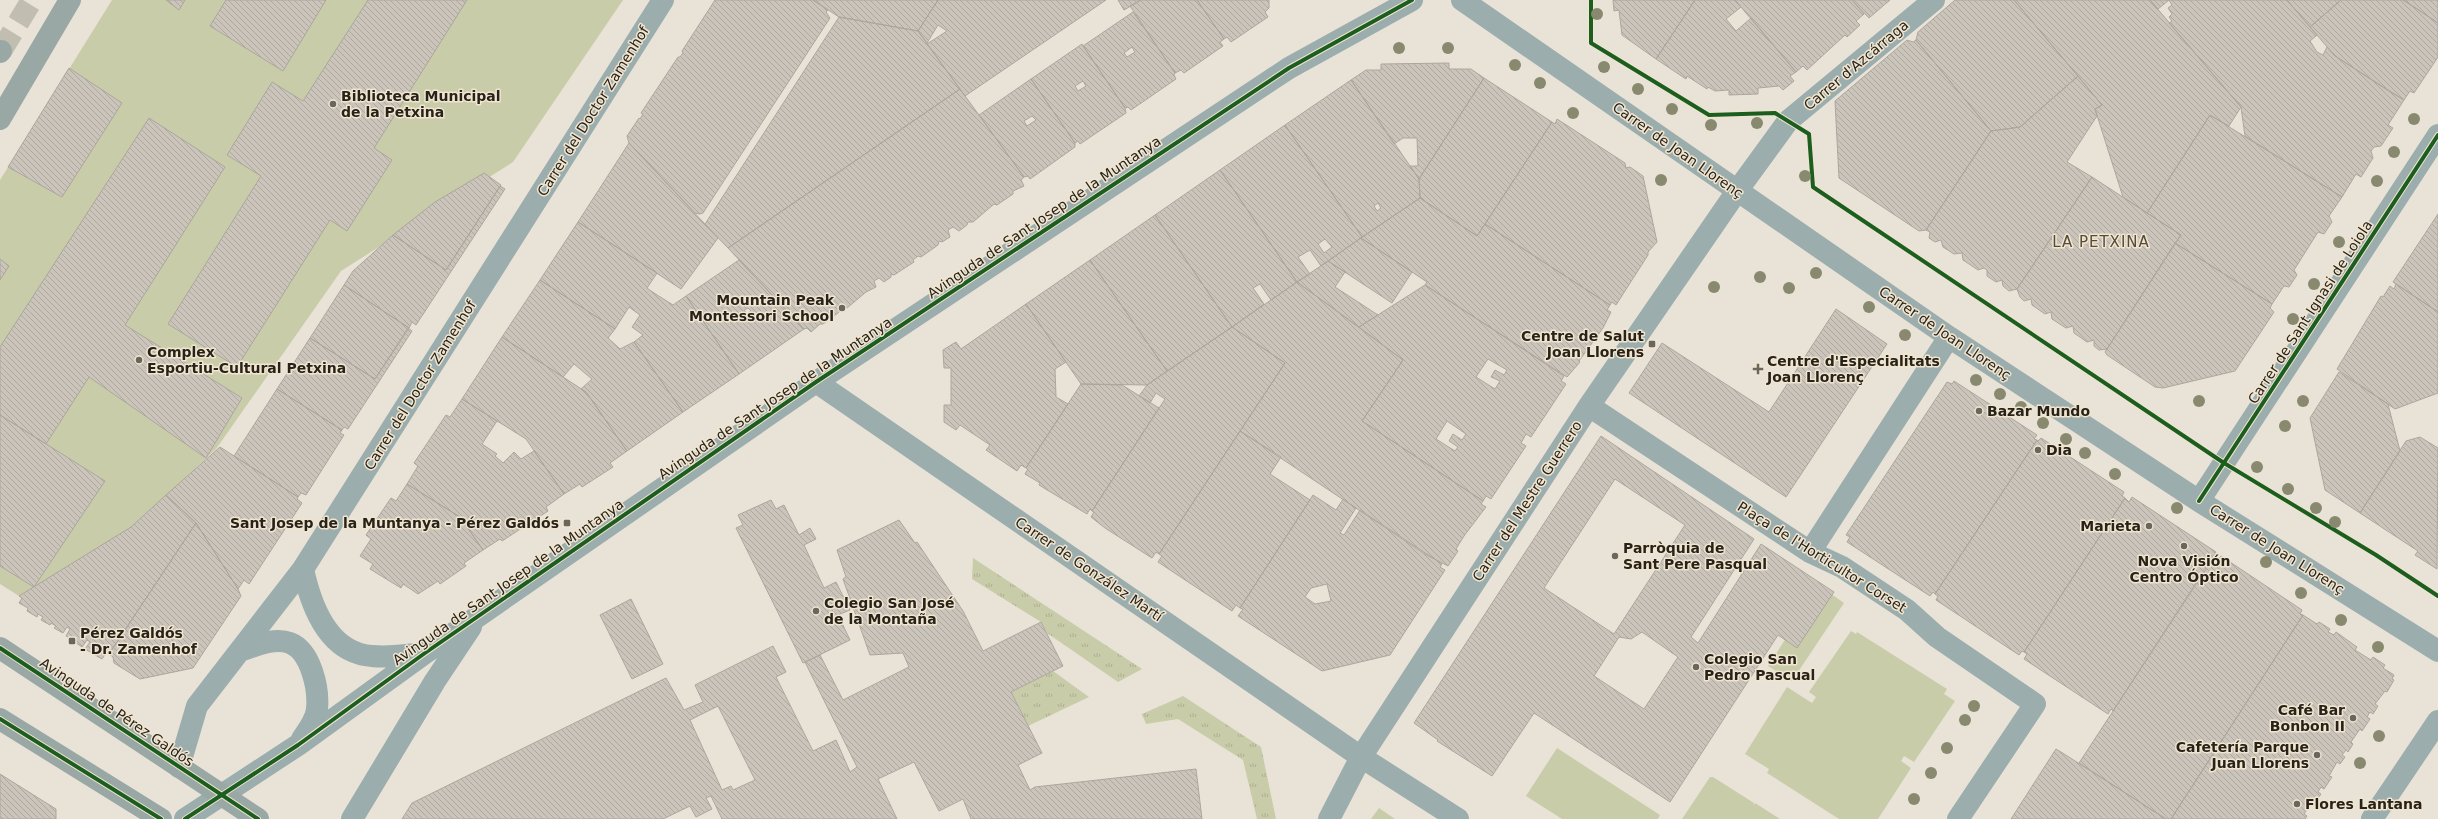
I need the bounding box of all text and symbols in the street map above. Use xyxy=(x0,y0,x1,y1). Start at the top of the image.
street label: Carrer d'Azcárraga xyxy=(1801,17,1911,113)
street label: Carrer del Doctor Zamenhof xyxy=(534,22,653,199)
place label: Biblioteca Municipal de la Petxina xyxy=(341,88,501,120)
marker: Biblioteca Municipal de la Petxina xyxy=(328,99,338,109)
street label: Carrer de Joan Llorenç xyxy=(1610,99,1746,201)
street label: Avinguda de Sant Josep de la Muntanya xyxy=(924,133,1164,301)
street label: Carrer de Sant Ignasi de Loiola xyxy=(2245,217,2375,407)
district label: LA PETXINA xyxy=(2052,233,2150,251)
street label: Carrer de Joan Llorenç xyxy=(1876,283,2014,383)
place label: Mountain Peak Montessori School xyxy=(689,292,835,324)
street label: Carrer del Doctor Zamenhof xyxy=(361,296,480,473)
marker: Mountain Peak Montessori School xyxy=(837,303,847,313)
street label: Avinguda de Sant Josep de la Muntanya xyxy=(655,314,895,482)
place label: Centre de Salut Joan Llorens xyxy=(1521,328,1644,360)
marker: Centre de Salut Joan Llorens xyxy=(1647,339,1657,349)
place label: Complex Esportiu-Cultural Petxina xyxy=(147,344,346,376)
place label: Centre d'Especialitats Joan Llorenç xyxy=(1766,353,1940,385)
marker: Complex Esportiu-Cultural Petxina xyxy=(134,355,144,365)
marker: Centre d'Especialitats Joan Llorenç xyxy=(1752,363,1764,375)
place label: Bazar Mundo xyxy=(1987,403,2090,419)
marker: Bazar Mundo xyxy=(1974,406,1984,416)
street label: Carrer del Mestre Guerrero xyxy=(1469,418,1585,584)
place label: Dia xyxy=(2046,442,2072,458)
marker: Dia xyxy=(2033,445,2043,455)
street label: Avinguda de Sant Josep de la Muntanya xyxy=(389,496,627,668)
street label: Plaça de l'Horticultor Corset xyxy=(1735,498,1910,616)
street label: Carrer de Joan Llorenç xyxy=(2207,501,2347,597)
street label: Carrer de González Martí xyxy=(1012,514,1167,625)
place label: Sant Josep de la Muntanya - Pérez Galdós xyxy=(230,515,559,531)
marker: Sant Josep de la Muntanya - Pérez Galdós xyxy=(562,518,572,528)
place label: Marieta xyxy=(2080,518,2141,534)
marker: Marieta xyxy=(2144,521,2154,531)
place label: Parròquia de Sant Pere Pasqual xyxy=(1623,540,1767,572)
marker: Nova Visión Centro Óptico xyxy=(2179,541,2189,551)
marker: Parròquia de Sant Pere Pasqual xyxy=(1610,551,1620,561)
place label: Nova Visión Centro Óptico xyxy=(2129,553,2239,585)
place label: Colegio San José de la Montaña xyxy=(824,595,955,627)
marker: Colegio San José de la Montaña xyxy=(811,606,821,616)
place label: Pérez Galdós - Dr. Zamenhof xyxy=(80,625,198,657)
marker: Pérez Galdós - Dr. Zamenhof xyxy=(67,636,77,646)
place label: Colegio San Pedro Pascual xyxy=(1704,651,1815,683)
street label: Avinguda de Pérez Galdós xyxy=(37,655,197,769)
marker: Colegio San Pedro Pascual xyxy=(1691,662,1701,672)
place label: Café Bar Bonbon II xyxy=(2270,702,2345,734)
marker: Café Bar Bonbon II xyxy=(2348,713,2358,723)
place label: Cafetería Parque Juan Llorens xyxy=(2176,739,2309,771)
marker: Cafetería Parque Juan Llorens xyxy=(2312,750,2322,760)
place label: Flores Lantana xyxy=(2305,796,2422,812)
marker: Flores Lantana xyxy=(2292,799,2302,809)

